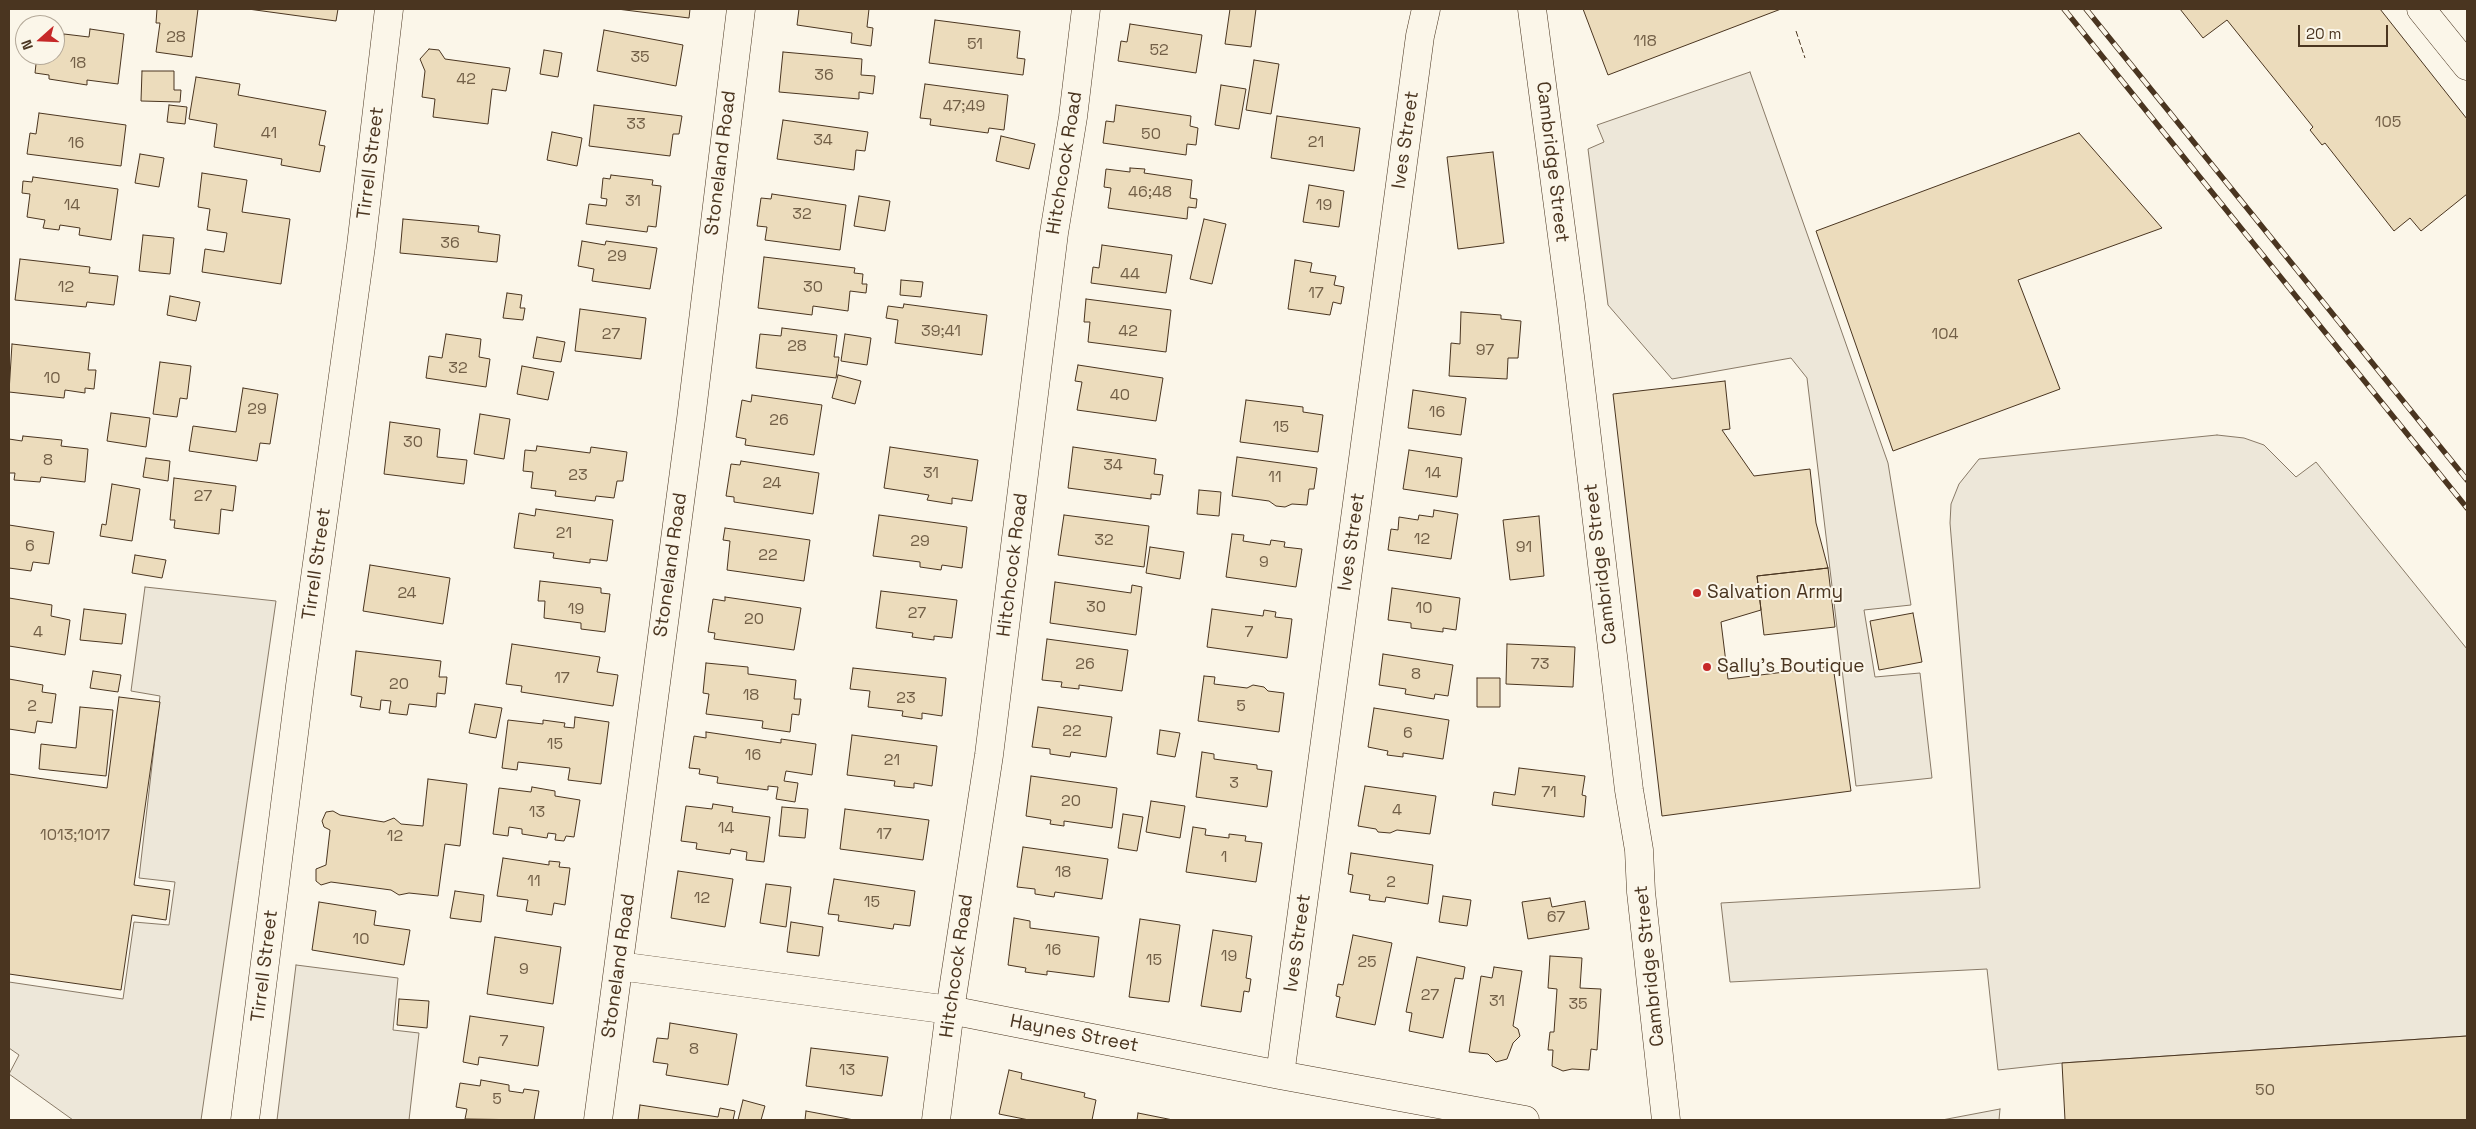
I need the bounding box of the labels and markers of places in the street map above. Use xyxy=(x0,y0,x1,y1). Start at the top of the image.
place label: Salvation Army xyxy=(1707,582,1843,604)
marker: Salvation Army xyxy=(1691,587,1703,599)
place label: Sally's Boutique xyxy=(1717,656,1865,678)
marker: Sally's Boutique xyxy=(1701,661,1713,673)

